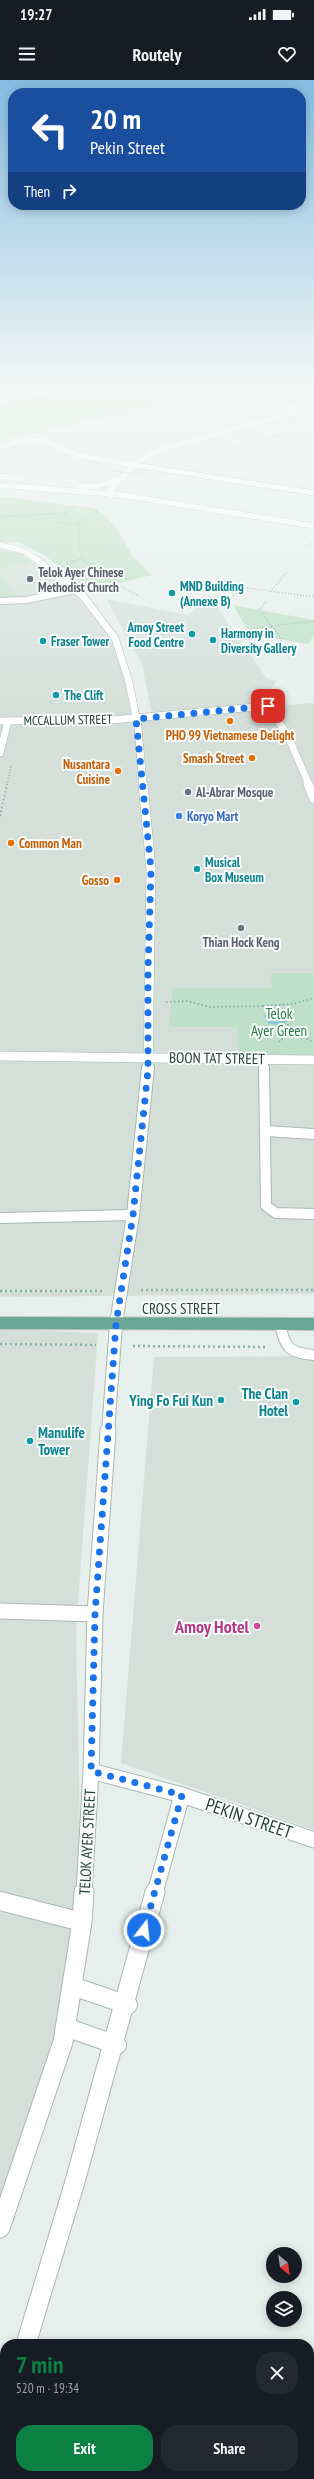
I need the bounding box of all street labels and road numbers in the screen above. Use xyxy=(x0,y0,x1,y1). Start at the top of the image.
street label: MCCALLUM STREET xyxy=(23,711,113,729)
street label: BOON TAT STREET xyxy=(169,1048,265,1068)
street label: CROSS STREET xyxy=(142,1299,220,1318)
street label: TELOK AYER STREET xyxy=(75,1788,99,1896)
street label: PEKIN STREET xyxy=(203,1792,295,1844)

